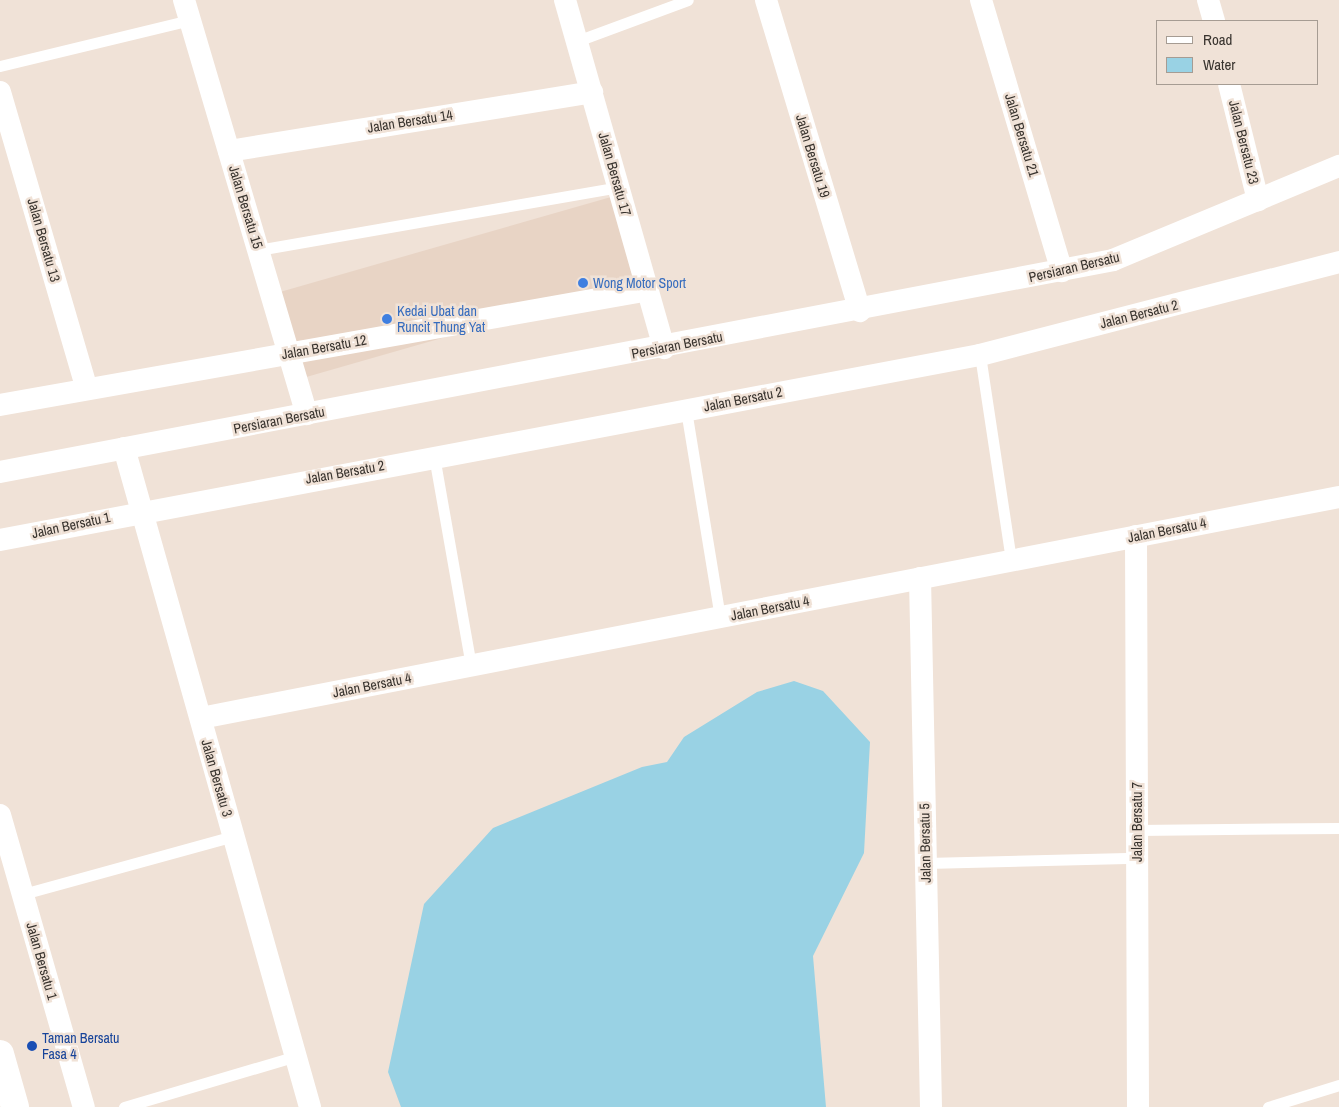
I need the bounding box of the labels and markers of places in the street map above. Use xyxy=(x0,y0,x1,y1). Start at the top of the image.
place label: Wong Motor Sport xyxy=(593,275,686,291)
marker: Wong Motor Sport xyxy=(577,277,589,289)
place label: Kedai Ubat dan Runcit Thung Yat xyxy=(397,303,486,336)
marker: Kedai Ubat dan Runcit Thung Yat xyxy=(381,313,393,325)
place label: Taman Bersatu Fasa 4 xyxy=(42,1030,119,1062)
marker: Taman Bersatu Fasa 4 xyxy=(26,1040,38,1052)

